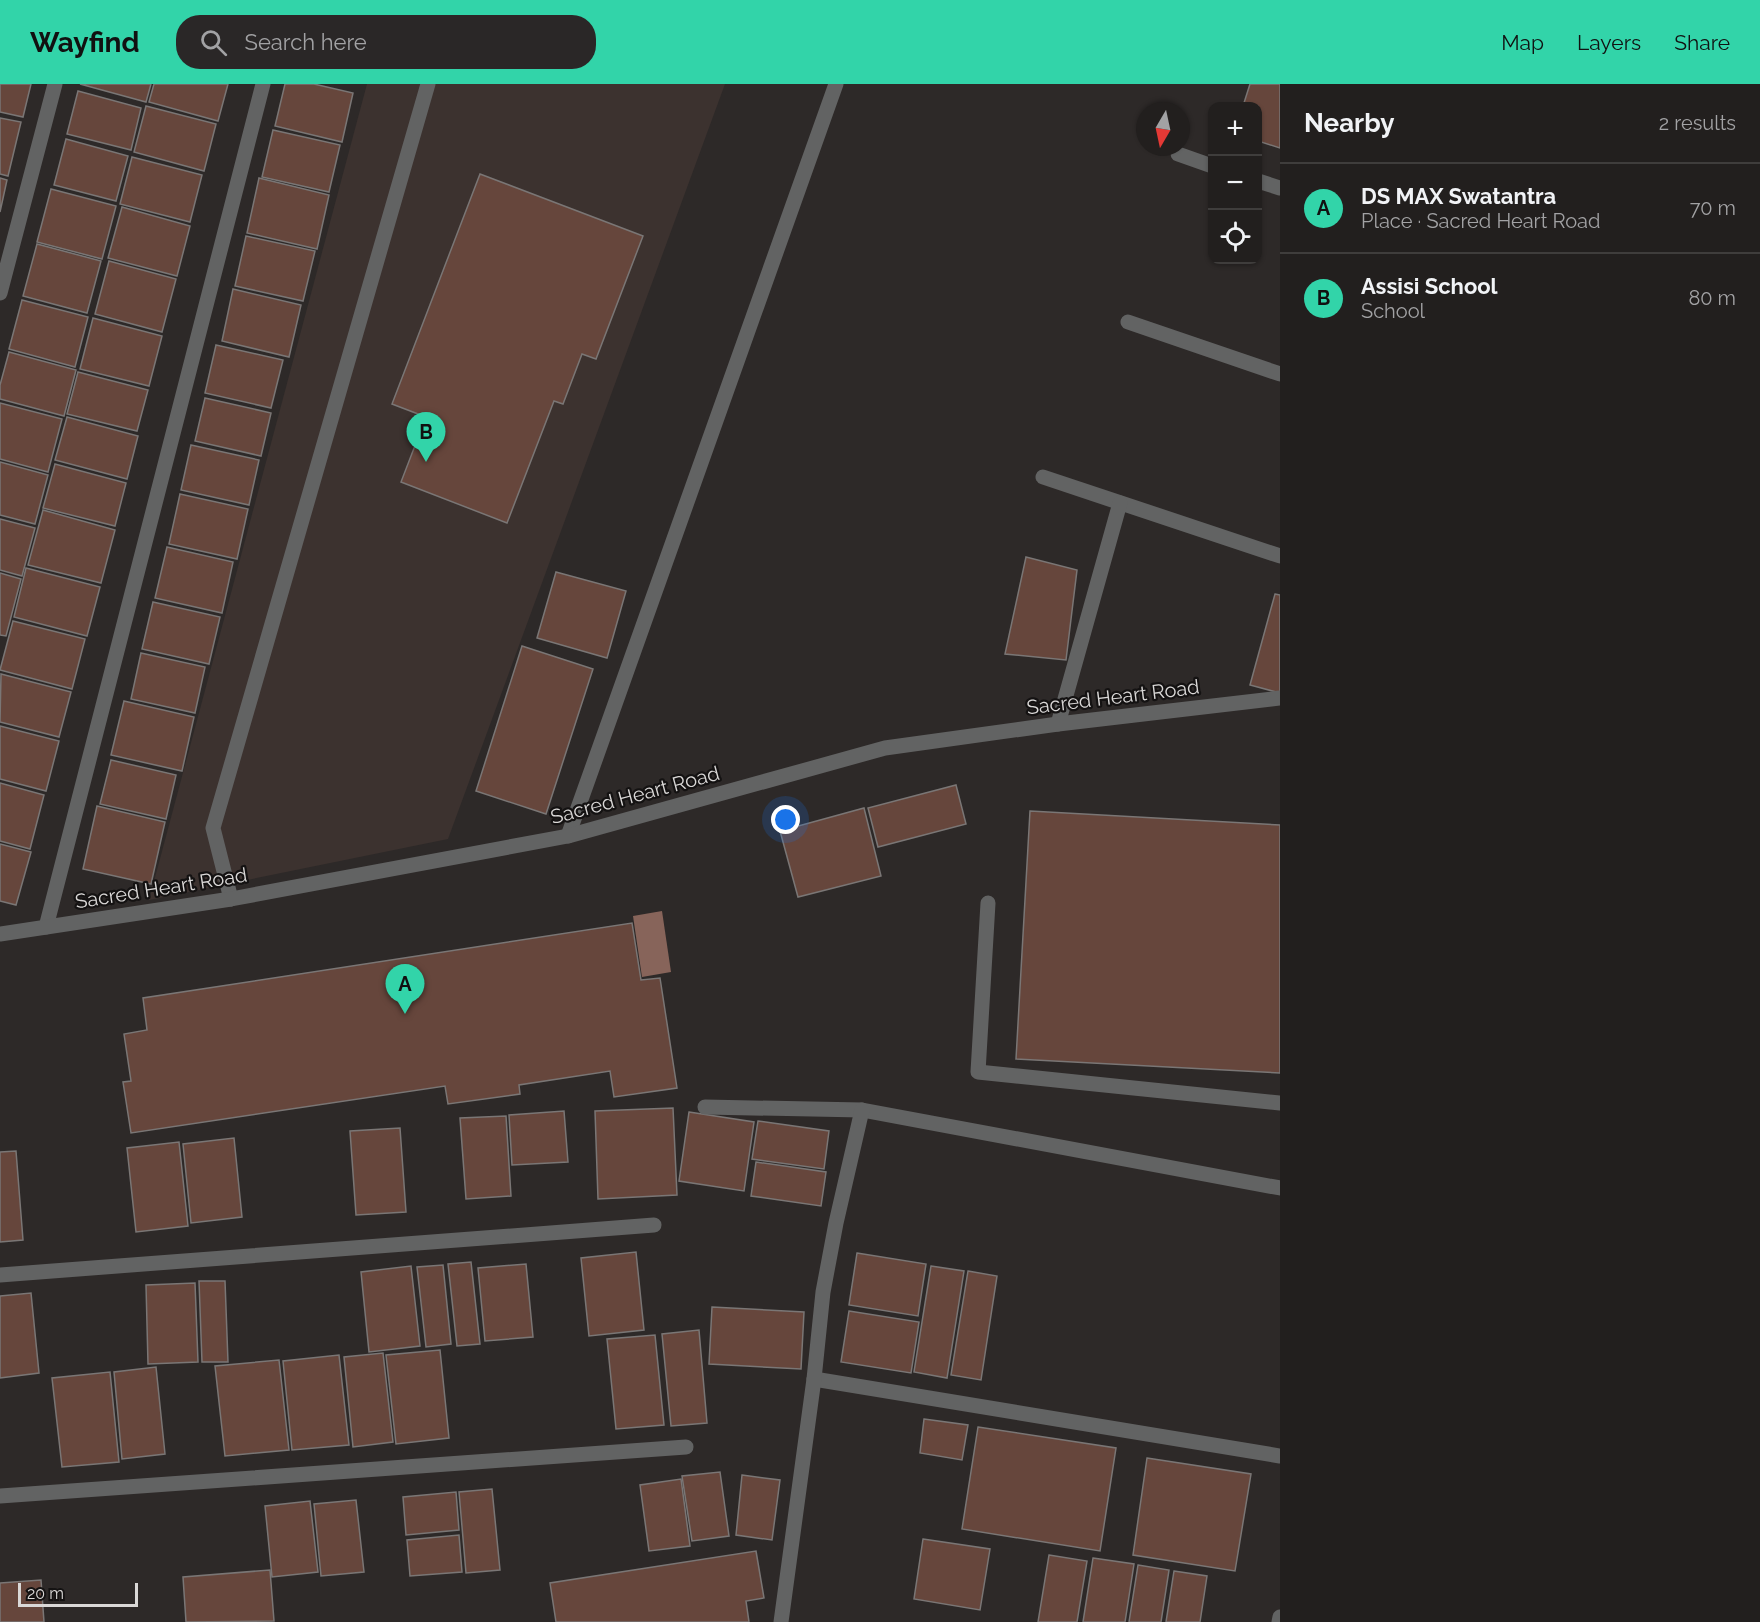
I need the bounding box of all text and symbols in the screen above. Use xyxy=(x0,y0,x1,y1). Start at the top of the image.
search box xyxy=(176,15,596,69)
text: Wayfind xyxy=(30,26,140,59)
icon: search xyxy=(197,26,230,59)
text: Search here xyxy=(245,29,367,55)
text: Map xyxy=(1501,30,1544,55)
text: Layers xyxy=(1577,30,1641,55)
text: Share xyxy=(1674,30,1730,55)
north arrow xyxy=(1136,102,1190,156)
map controls xyxy=(1208,102,1262,264)
button: + xyxy=(1208,102,1262,156)
text: Nearby xyxy=(1304,108,1394,138)
text: 2 results xyxy=(1659,111,1736,135)
button: − xyxy=(1208,156,1262,210)
text: DS MAX Swatantra xyxy=(1361,183,1556,209)
text: A xyxy=(1317,196,1330,220)
text: 70 m xyxy=(1690,196,1736,220)
text: Place · Sacred Heart Road xyxy=(1361,209,1600,233)
button: locate xyxy=(1208,210,1262,264)
text: Assisi School xyxy=(1361,273,1498,299)
text: B xyxy=(1317,286,1330,310)
text: 80 m xyxy=(1688,286,1736,310)
text: School xyxy=(1361,299,1425,323)
pin: B xyxy=(406,412,446,462)
street label: Sacred Heart Road xyxy=(1025,674,1201,720)
street label: Sacred Heart Road xyxy=(548,761,722,829)
your location xyxy=(771,805,800,834)
street label: Sacred Heart Road xyxy=(73,863,249,913)
pin: A xyxy=(386,964,424,1014)
scale bar xyxy=(18,1580,138,1608)
text: 20 m xyxy=(27,1584,64,1603)

